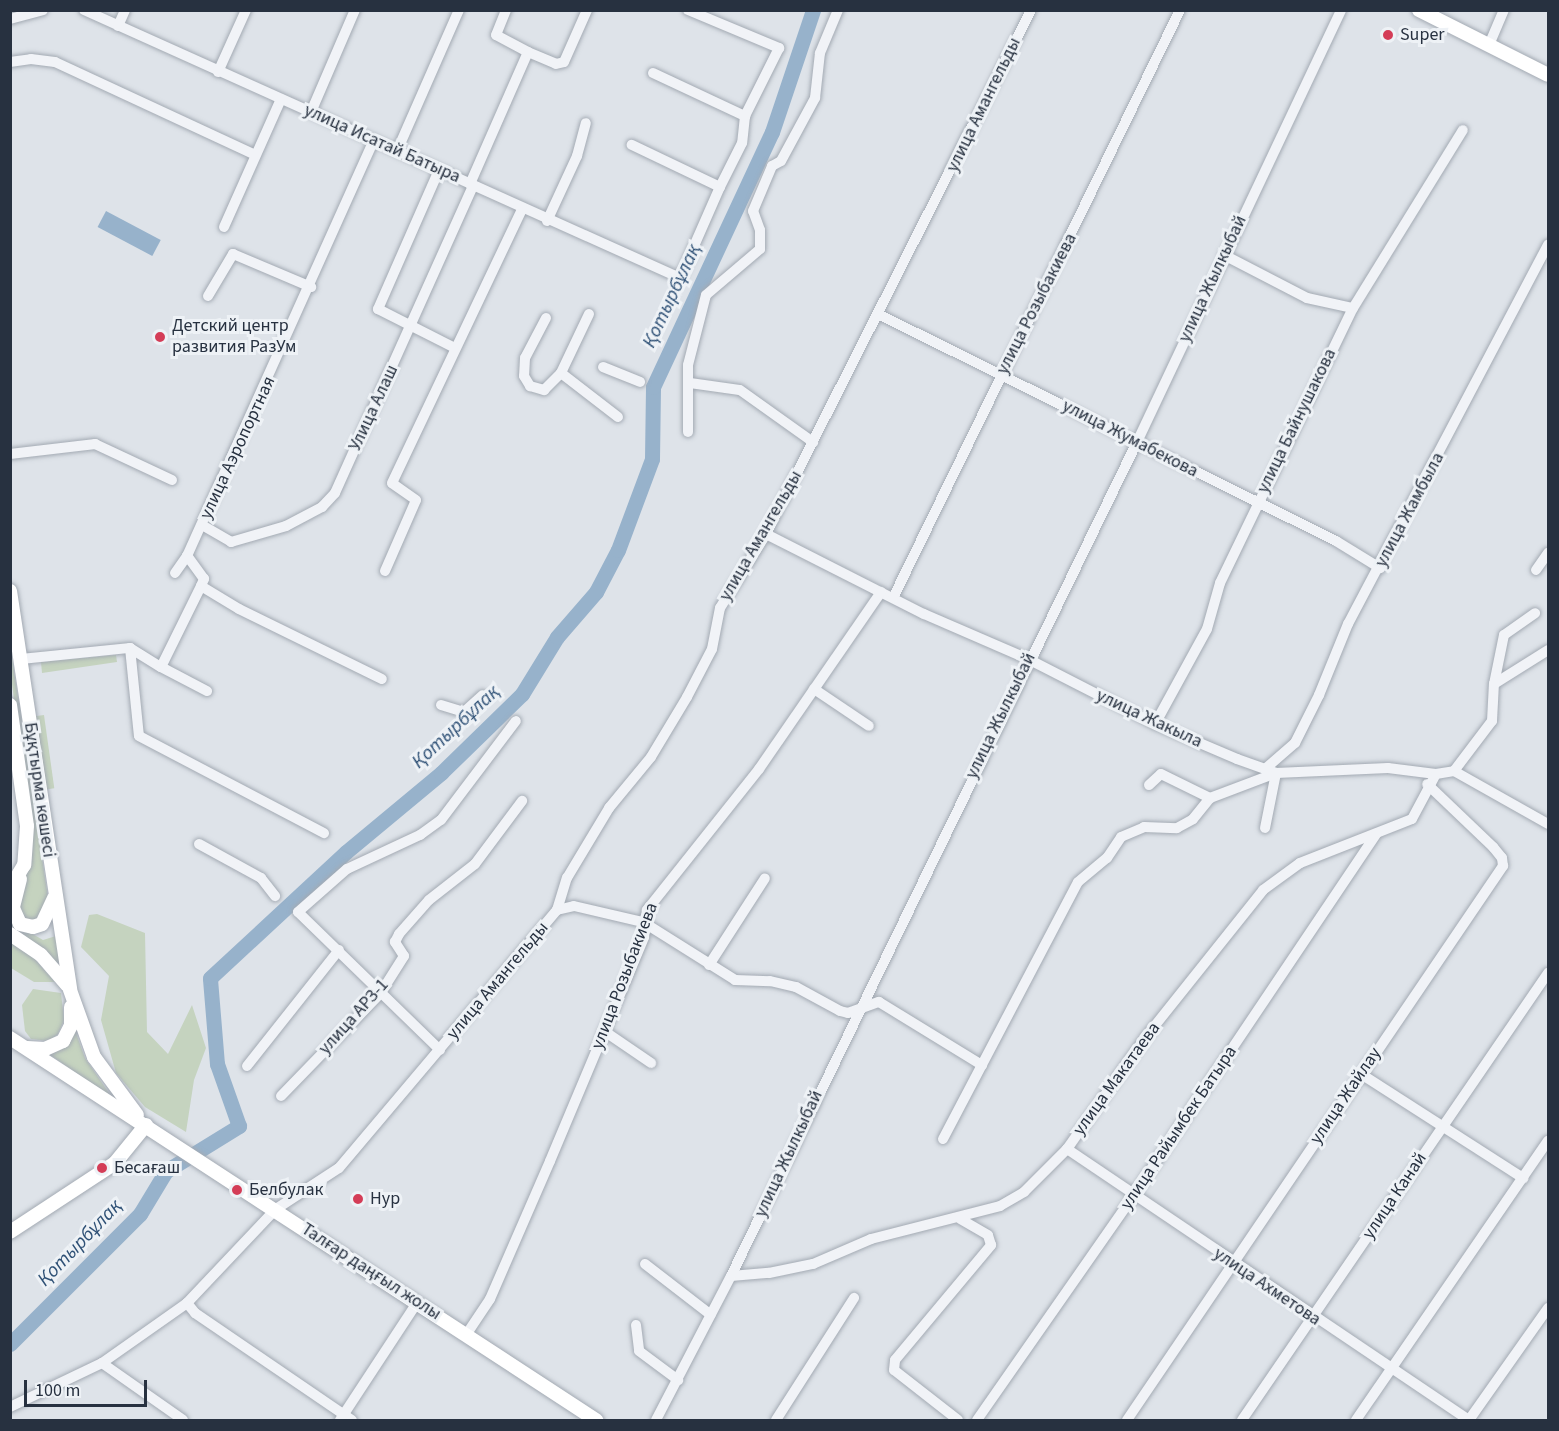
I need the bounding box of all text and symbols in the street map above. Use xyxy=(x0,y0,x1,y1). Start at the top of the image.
place label: Super xyxy=(1400,24,1445,46)
marker: Super xyxy=(1381,28,1395,42)
street label: улица Амангельды xyxy=(942,34,1026,176)
street label: улица Исатай Батыра xyxy=(301,100,463,188)
street label: улица Жылкыбай xyxy=(1174,212,1252,346)
street label: улица Розыбакиева xyxy=(992,230,1082,378)
water label: Қотырбұлақ xyxy=(638,240,706,352)
place label: Детский центр развития РазУм xyxy=(172,316,296,358)
marker: Детский центр развития РазУм xyxy=(153,330,167,344)
street label: улица Байнушакова xyxy=(1253,345,1341,497)
street label: Улица Алаш xyxy=(345,361,403,455)
street label: улица Аэропортная xyxy=(195,373,281,523)
street label: улица Жумабекова xyxy=(1058,395,1202,483)
street label: улица Жамбыла xyxy=(1371,449,1449,571)
street label: улица Амангельды xyxy=(715,467,807,605)
street label: улица Жылкыбай xyxy=(961,650,1041,782)
water label: Қотырбұлақ xyxy=(407,680,505,774)
street label: улица Жакыла xyxy=(1093,685,1205,753)
street label: Бұқтырма көшесі xyxy=(19,721,59,859)
street label: улица Розыбакиева xyxy=(587,900,663,1052)
street label: улица Амангельды xyxy=(443,918,553,1044)
street label: улица АРЗ-1 xyxy=(314,975,394,1059)
street label: улица Макатаева xyxy=(1069,1018,1165,1140)
street label: улица Райымбек Батыра xyxy=(1116,1042,1242,1214)
street label: улица Жайлау xyxy=(1306,1044,1386,1148)
street label: улица Жылкыбай xyxy=(750,1087,828,1221)
street label: улица Канай xyxy=(1358,1149,1432,1243)
place label: Бесағаш xyxy=(114,1157,180,1179)
marker: Бесағаш xyxy=(95,1161,109,1175)
place label: Белбулак xyxy=(249,1179,323,1201)
marker: Белбулак xyxy=(230,1183,244,1197)
place label: Нур xyxy=(370,1188,400,1210)
marker: Нур xyxy=(351,1192,365,1206)
water label: Қотырбұлақ xyxy=(33,1194,127,1292)
street label: Талғар даңғыл жолы xyxy=(297,1219,445,1325)
street label: улица Ахметова xyxy=(1209,1243,1325,1331)
scale bar xyxy=(27,1368,150,1406)
text: 100 m xyxy=(35,1378,80,1403)

